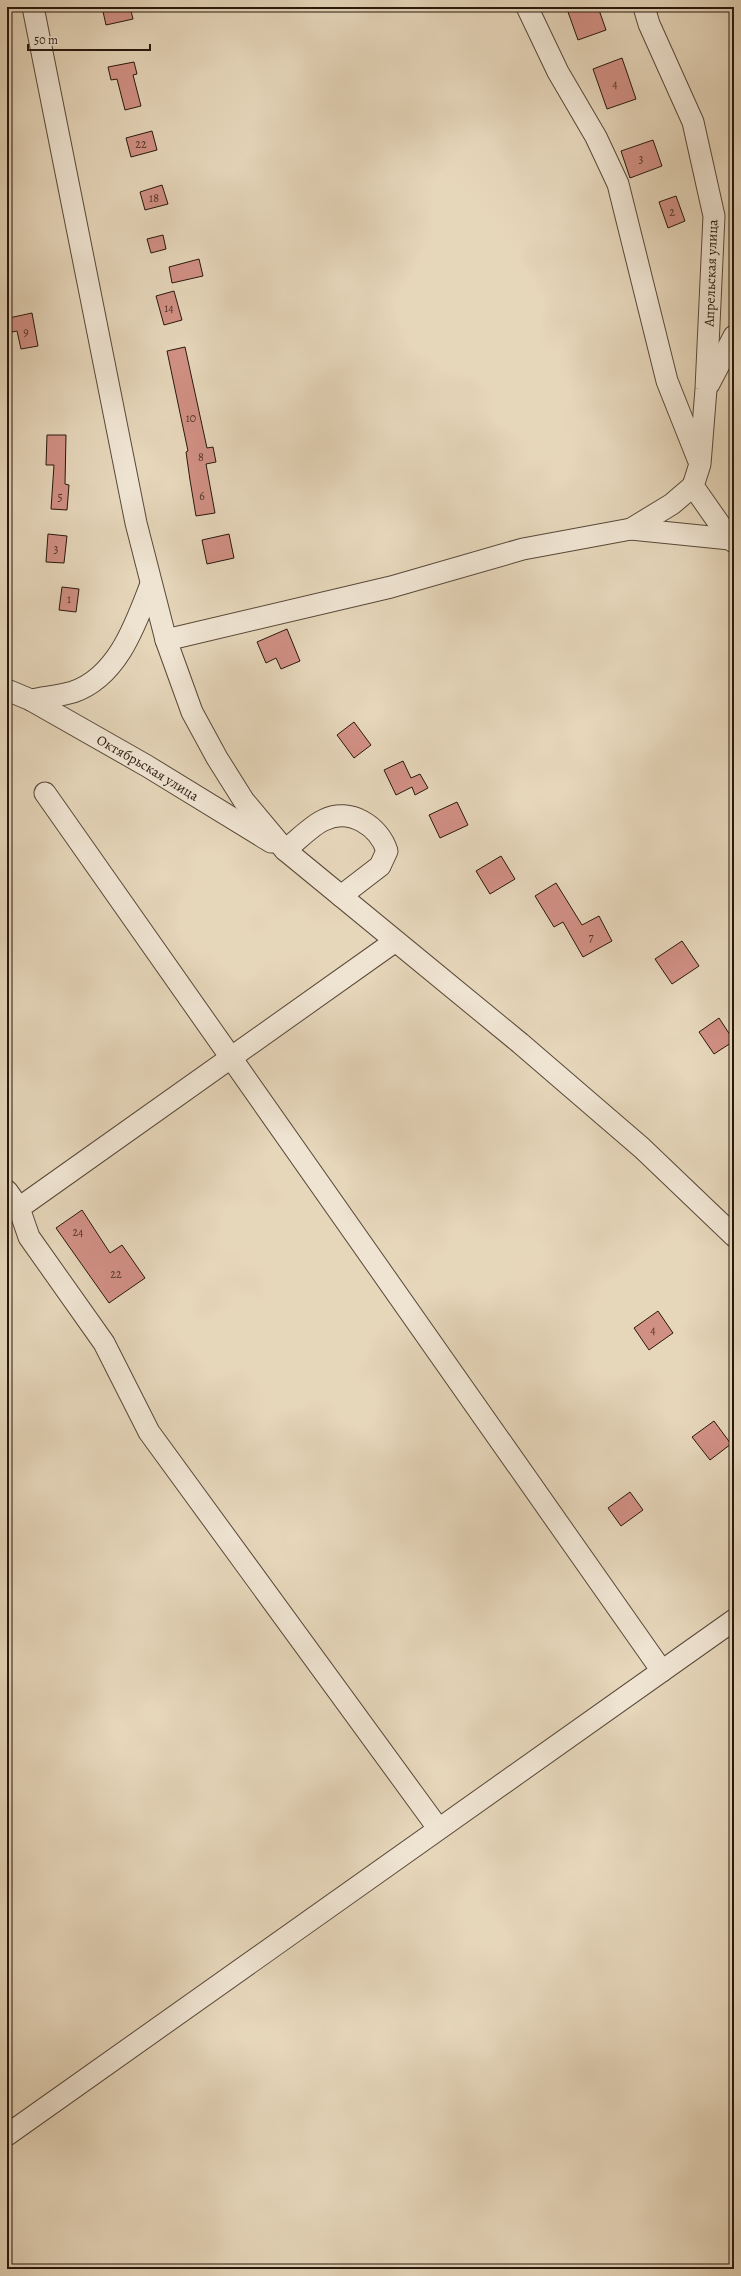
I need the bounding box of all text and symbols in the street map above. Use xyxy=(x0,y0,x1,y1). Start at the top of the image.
scale bar xyxy=(28,26,150,52)
text: 50 m xyxy=(34,32,58,48)
house number: 4 xyxy=(612,76,618,92)
house number: 22 xyxy=(135,136,147,152)
house number: 3 xyxy=(639,151,644,167)
house number: 18 xyxy=(149,190,159,206)
house number: 2 xyxy=(669,204,675,220)
street label: Апрельская улица xyxy=(700,218,722,328)
house number: 14 xyxy=(164,300,174,316)
house number: 9 xyxy=(23,324,29,340)
house number: 10 xyxy=(186,410,196,426)
house number: 8 xyxy=(198,449,204,465)
house number: 6 xyxy=(199,488,205,504)
house number: 5 xyxy=(57,489,63,505)
house number: 3 xyxy=(54,541,59,557)
house number: 1 xyxy=(67,591,71,607)
street label: Октябрьская улица xyxy=(93,730,203,805)
house number: 7 xyxy=(588,929,594,945)
house number: 24 xyxy=(72,1224,84,1240)
house number: 22 xyxy=(110,1266,122,1282)
house number: 4 xyxy=(650,1322,656,1338)

